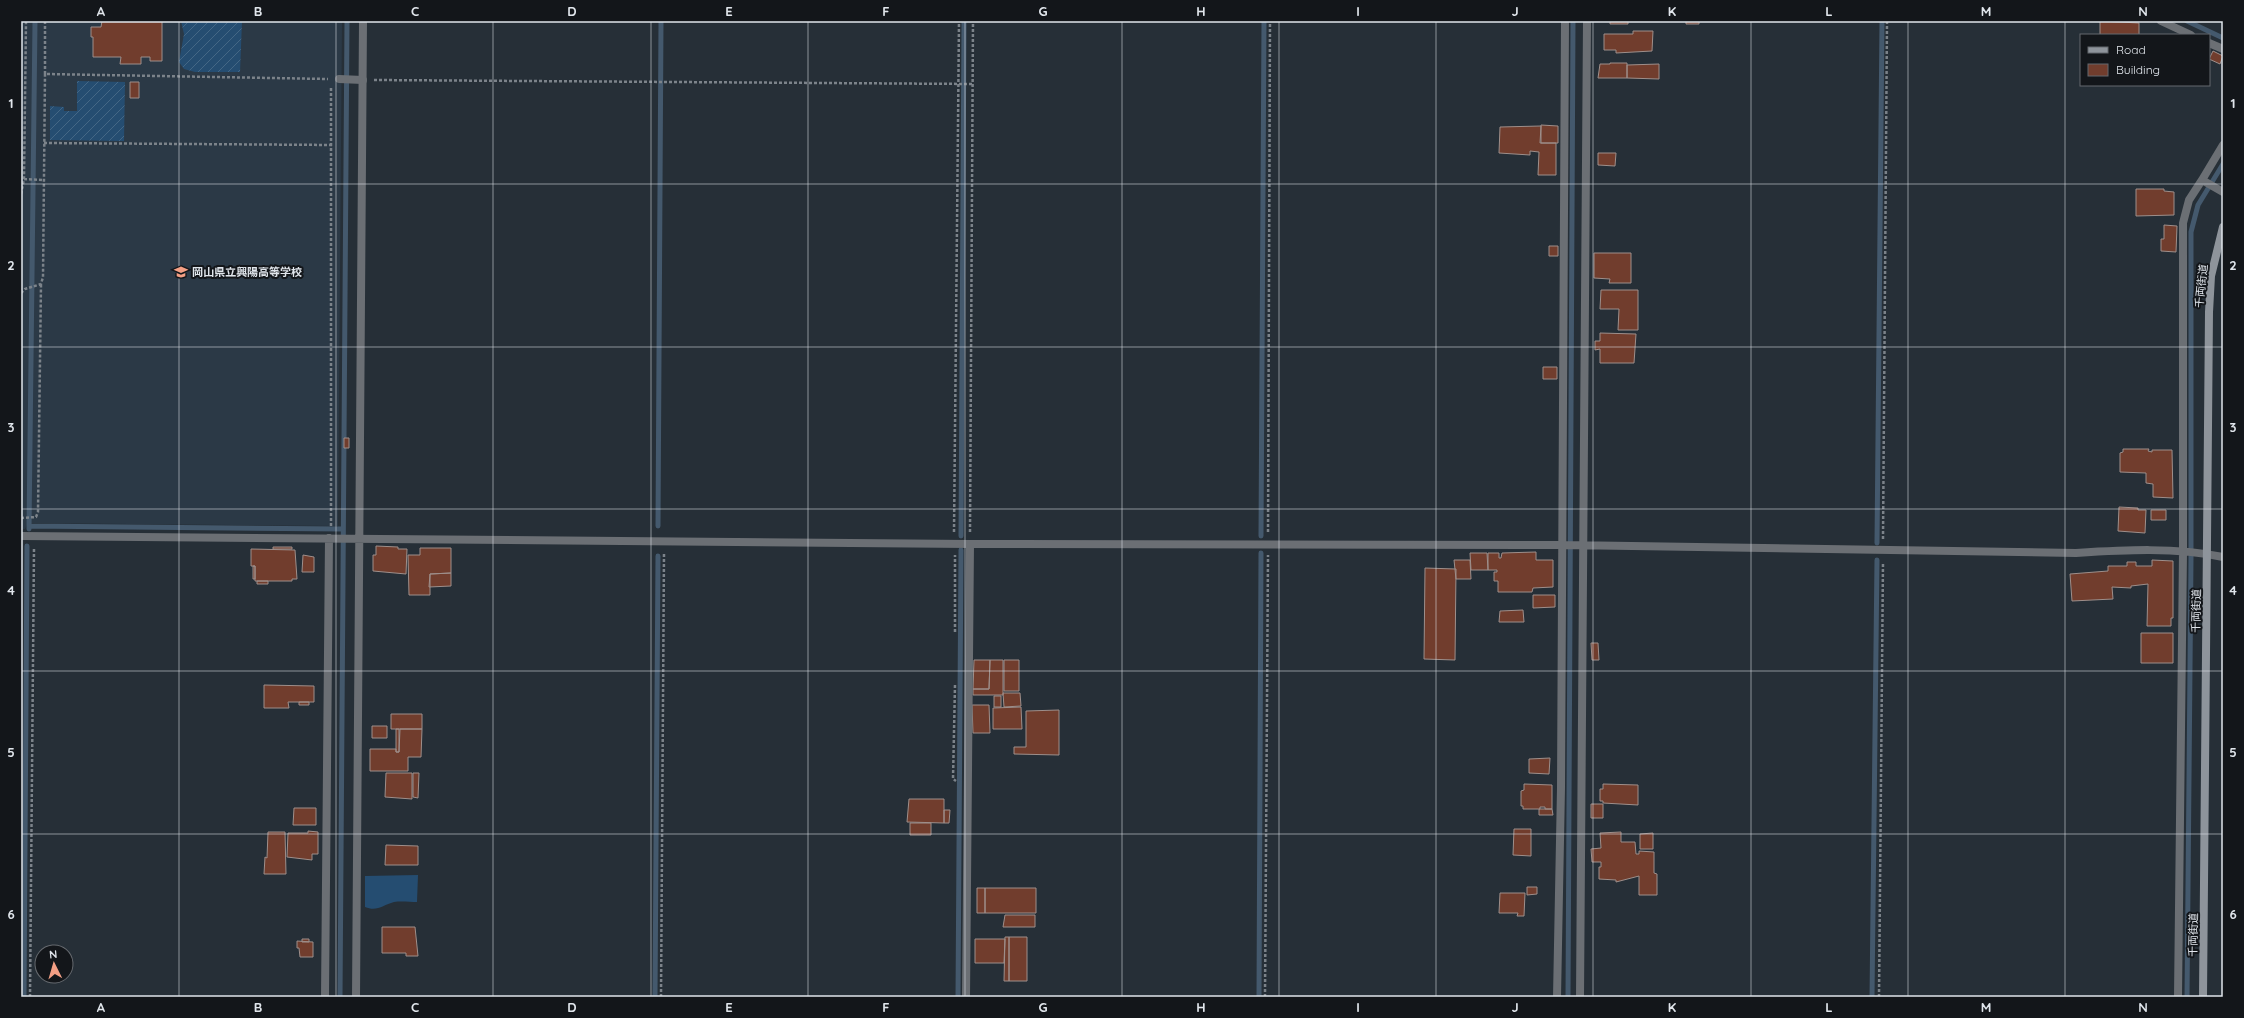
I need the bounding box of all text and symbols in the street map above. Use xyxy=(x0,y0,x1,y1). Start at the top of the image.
text: A xyxy=(97,3,106,19)
text: B xyxy=(254,3,262,19)
text: C xyxy=(411,3,419,19)
text: D xyxy=(567,3,577,19)
text: E xyxy=(725,3,733,19)
text: F xyxy=(882,3,890,19)
text: G xyxy=(1038,3,1048,19)
text: H xyxy=(1196,3,1206,19)
text: I xyxy=(1356,3,1360,19)
text: J xyxy=(1511,3,1519,19)
text: K xyxy=(1668,3,1677,19)
text: L xyxy=(1825,3,1833,19)
text: M xyxy=(1981,3,1991,19)
text: N xyxy=(2138,3,2148,19)
legend xyxy=(2080,34,2210,86)
text: Road xyxy=(2116,42,2146,57)
text: Building xyxy=(2116,62,2160,77)
text: 1 xyxy=(8,95,14,111)
text: 1 xyxy=(2230,95,2236,111)
text: 2 xyxy=(7,257,15,273)
text: 2 xyxy=(2229,257,2237,273)
street label: 千両街道 xyxy=(2192,263,2210,309)
school or university icon: 岡山県立興陽高等学校 xyxy=(173,264,189,280)
place label: 岡山県立興陽高等学校 xyxy=(192,265,302,279)
text: 3 xyxy=(8,419,15,435)
text: 3 xyxy=(2230,419,2237,435)
text: 4 xyxy=(7,582,15,598)
text: 4 xyxy=(2229,582,2237,598)
street label: 千両街道 xyxy=(2189,589,2203,633)
text: 5 xyxy=(7,744,15,760)
text: 5 xyxy=(2229,744,2237,760)
text: 6 xyxy=(7,906,15,922)
text: 6 xyxy=(2229,906,2237,922)
street label: 千両街道 xyxy=(2186,913,2200,957)
north arrow xyxy=(34,944,74,984)
text: N xyxy=(48,947,58,961)
text: A xyxy=(97,999,106,1015)
text: B xyxy=(254,999,262,1015)
text: C xyxy=(411,999,419,1015)
text: D xyxy=(567,999,577,1015)
text: E xyxy=(725,999,733,1015)
text: F xyxy=(882,999,890,1015)
text: G xyxy=(1038,999,1048,1015)
text: H xyxy=(1196,999,1206,1015)
text: I xyxy=(1356,999,1360,1015)
text: J xyxy=(1511,999,1519,1015)
text: K xyxy=(1668,999,1677,1015)
text: L xyxy=(1825,999,1833,1015)
text: M xyxy=(1981,999,1991,1015)
text: N xyxy=(2138,999,2148,1015)

